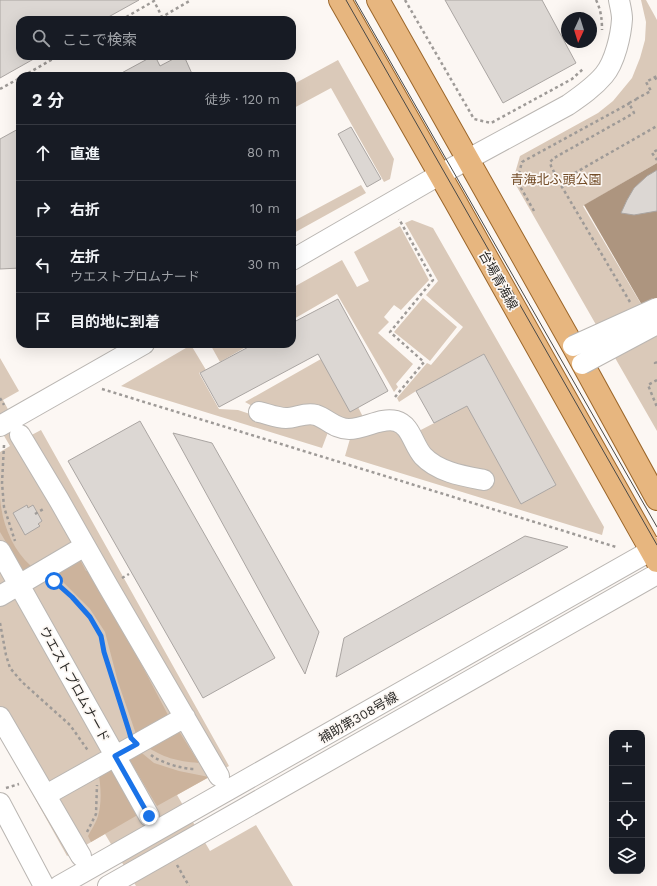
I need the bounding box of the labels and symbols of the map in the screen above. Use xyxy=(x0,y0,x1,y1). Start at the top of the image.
north arrow xyxy=(561,12,597,48)
park label: 青海北ふ頭公園 xyxy=(510,172,602,187)
street label: 台場青海線 xyxy=(476,248,521,312)
route start xyxy=(45,572,63,590)
street label: ウエストプロムナード xyxy=(36,624,113,745)
street label: 補助第308号線 xyxy=(316,689,400,746)
route end xyxy=(140,807,158,825)

